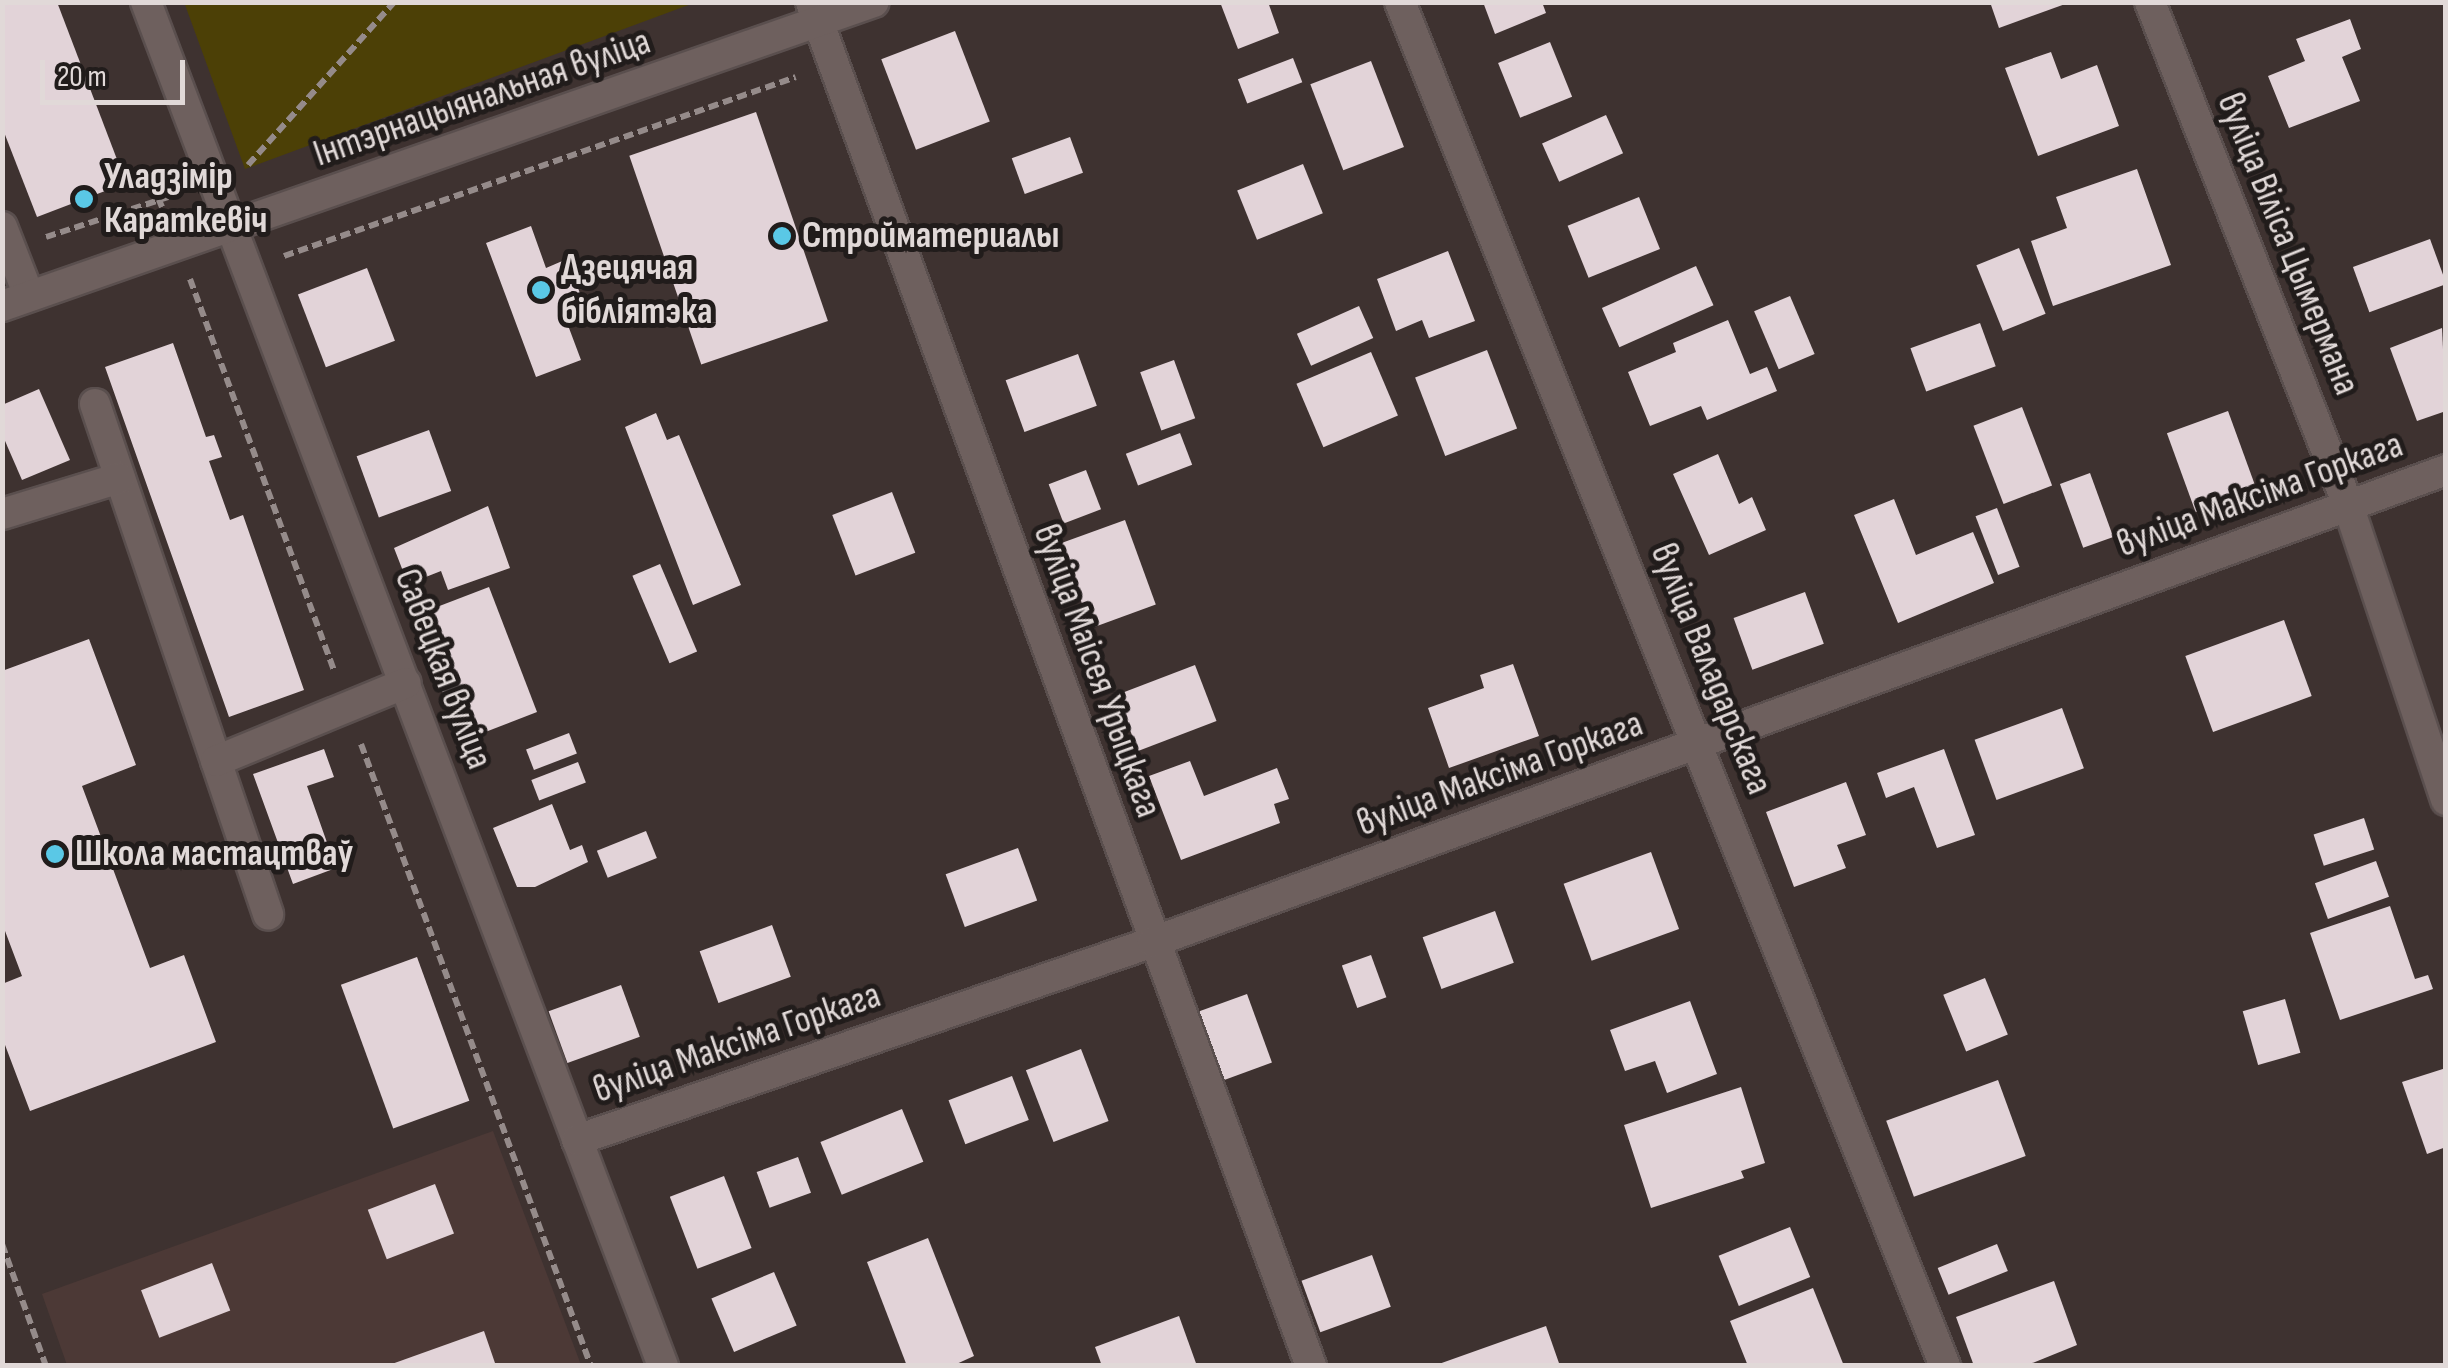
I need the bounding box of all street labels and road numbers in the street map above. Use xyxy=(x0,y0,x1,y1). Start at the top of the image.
street label: Інтэрнацыянальная вуліца xyxy=(308,19,656,177)
street label: вуліца Віліса Цымермана xyxy=(2207,86,2369,402)
street label: вуліца Максіма Горкага xyxy=(2111,422,2409,568)
street label: вуліца Маісея Урыцкага xyxy=(1023,518,1171,824)
street label: вуліца Валадарскага xyxy=(1640,537,1782,801)
street label: Савецкая вуліца xyxy=(384,562,502,776)
street label: вуліца Максіма Горкага xyxy=(1351,701,1649,847)
street label: вуліца Максіма Горкага xyxy=(588,973,886,1113)

